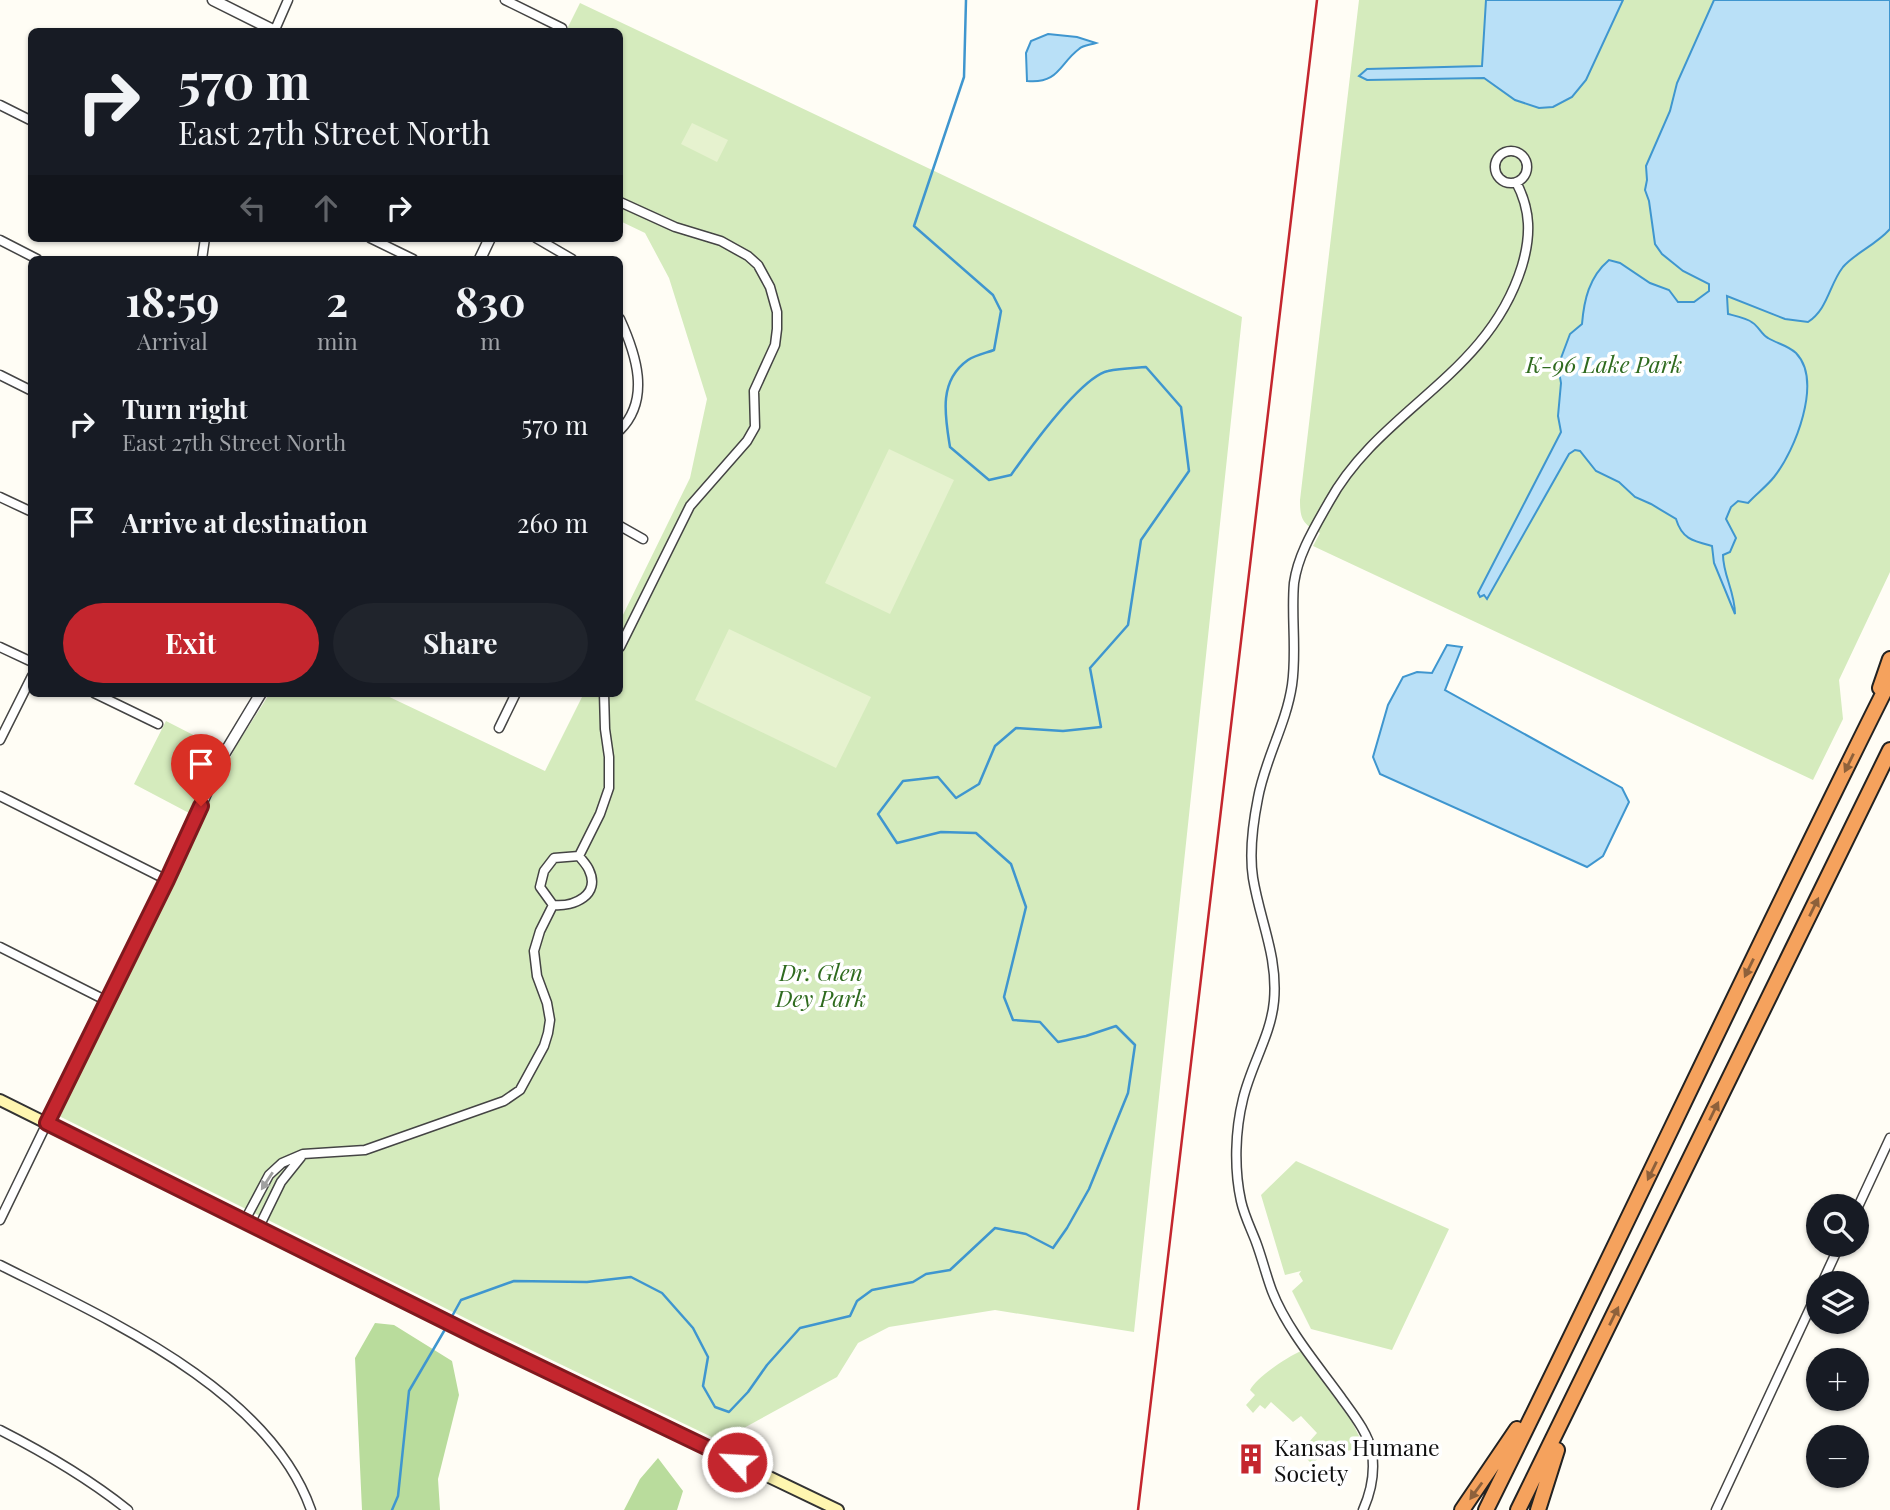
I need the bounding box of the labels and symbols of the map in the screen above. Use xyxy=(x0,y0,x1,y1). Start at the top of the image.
park label: K-96 Lake Park xyxy=(1525,348,1682,379)
pin xyxy=(171,734,231,806)
one-way arrow xyxy=(1843,753,1854,773)
one-way arrow xyxy=(1808,897,1819,917)
park label: Dr. Glen Dey Park xyxy=(775,956,866,1013)
one-way arrow xyxy=(1744,958,1755,978)
one-way arrow xyxy=(1708,1101,1719,1121)
one-way arrow xyxy=(1647,1161,1658,1181)
one-way arrow xyxy=(260,1171,273,1191)
one-way arrow xyxy=(1608,1306,1620,1326)
position arrow xyxy=(700,1425,774,1499)
place label: Kansas Humane Society xyxy=(1274,1431,1440,1488)
building icon: Kansas Humane Society xyxy=(1234,1442,1268,1476)
one-way arrow xyxy=(1469,1482,1483,1500)

